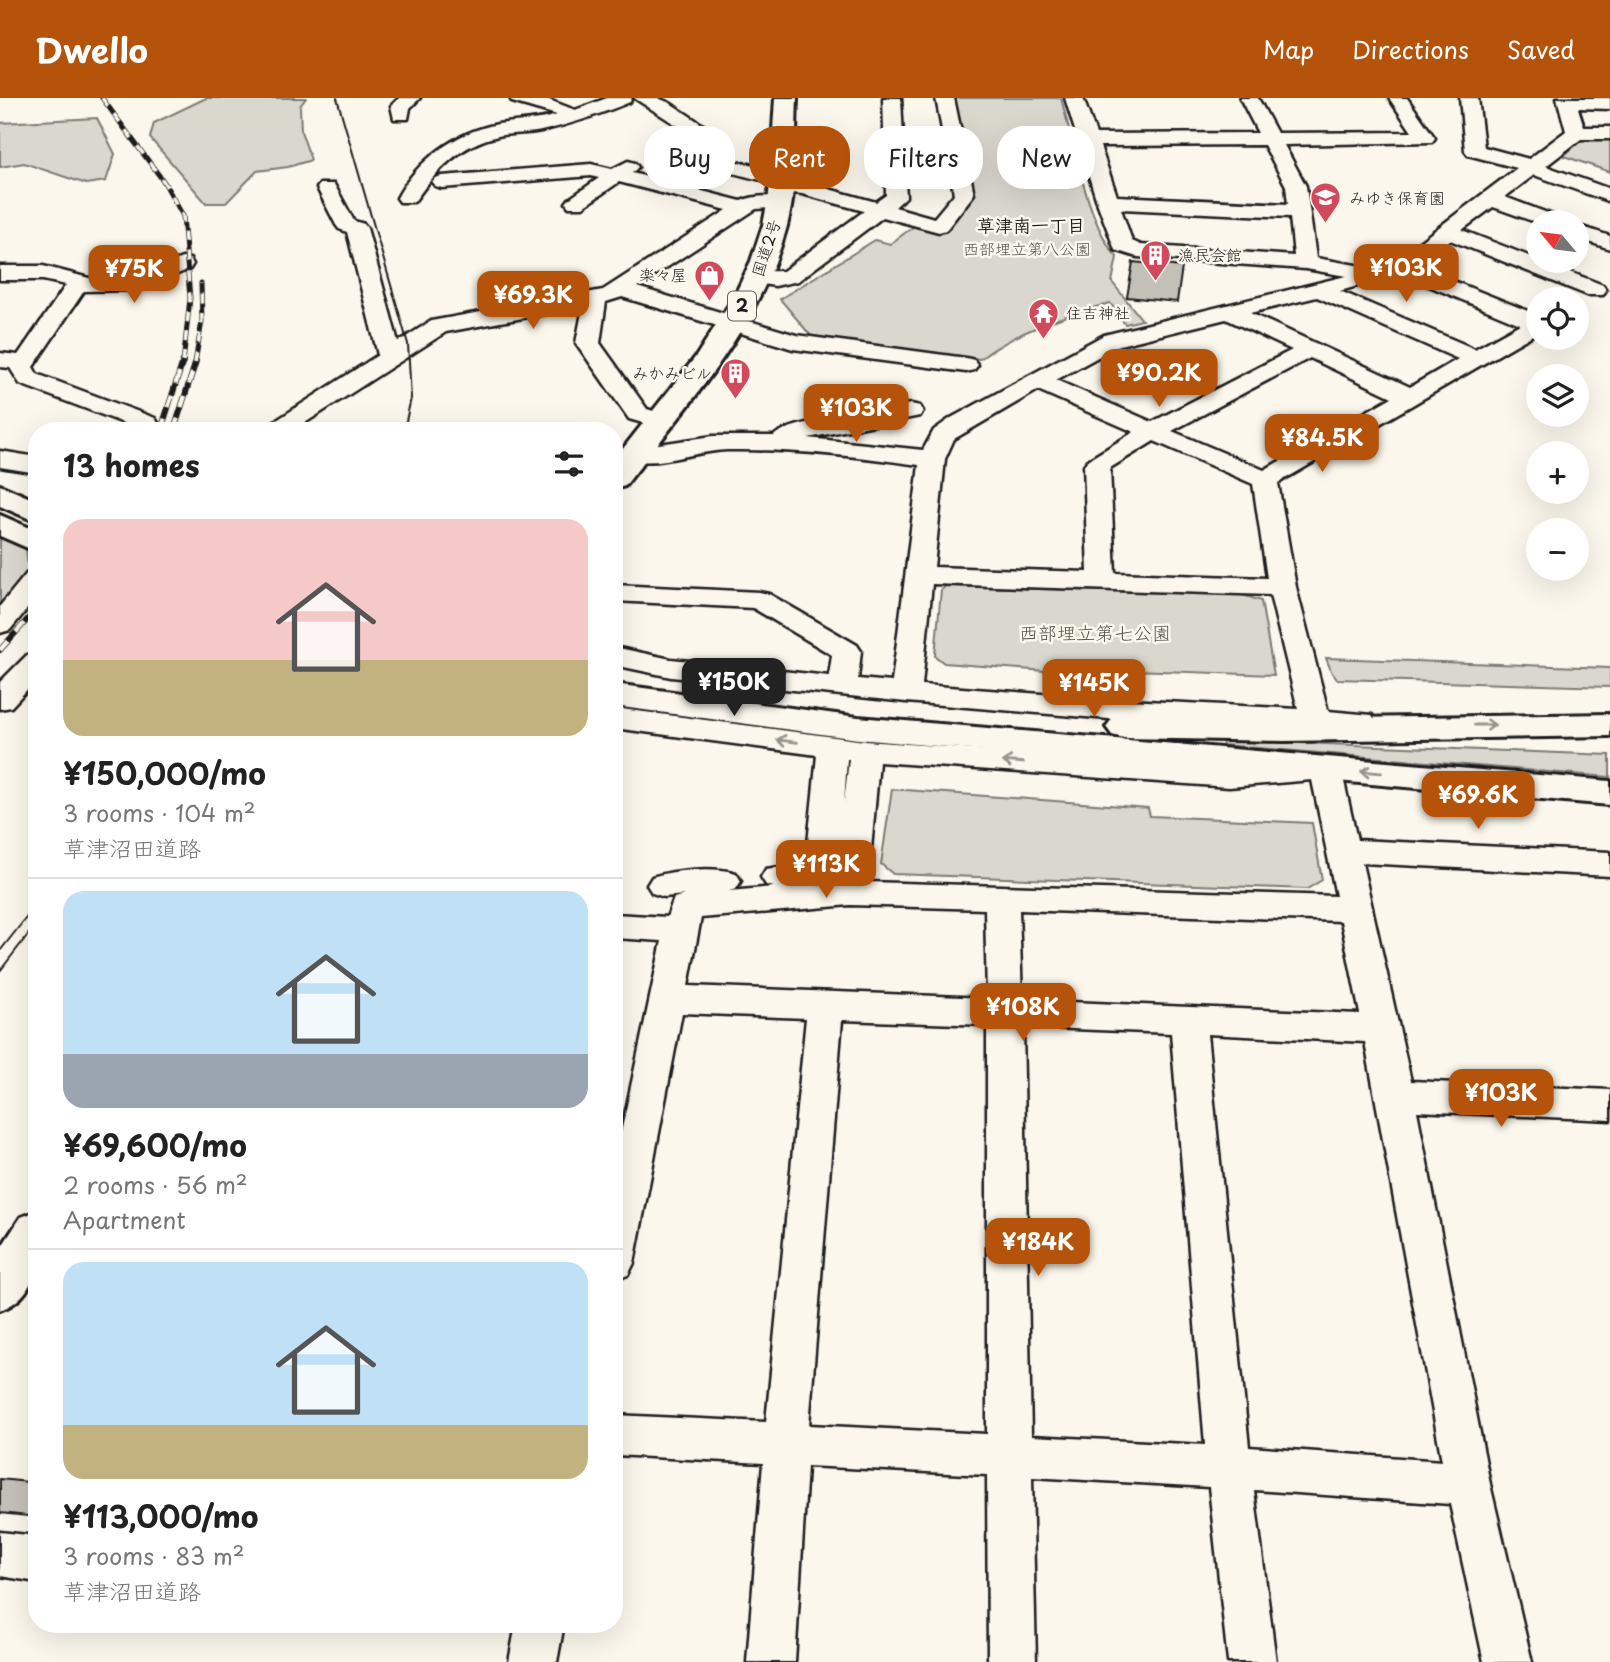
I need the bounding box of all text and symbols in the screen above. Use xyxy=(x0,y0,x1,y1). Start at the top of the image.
text: Dwello xyxy=(35,24,148,74)
text: Map xyxy=(1263,31,1314,67)
text: Directions xyxy=(1352,31,1469,67)
text: Saved xyxy=(1507,31,1575,67)
chip: Buy xyxy=(644,126,735,189)
chip: Rent xyxy=(749,126,850,189)
chip: Filters xyxy=(864,126,983,189)
chip: New xyxy=(997,126,1095,189)
school or university icon: みゆき保育園 xyxy=(1309,181,1343,225)
place label: みゆき保育園 xyxy=(1349,185,1445,209)
north arrow xyxy=(1526,210,1589,273)
map controls xyxy=(1526,210,1589,581)
district label: 草津南一丁目 xyxy=(977,211,1085,238)
street label: 国道2号 xyxy=(744,216,786,280)
park label: 西部埋立第八公園 xyxy=(963,236,1091,260)
building icon: 漁民会館 xyxy=(1138,238,1172,282)
place label: 漁民会館 xyxy=(1178,242,1242,266)
pin: ¥103K xyxy=(1357,244,1455,304)
pin: ¥75K xyxy=(93,246,175,305)
text: ¥103K xyxy=(1370,249,1442,284)
text: ¥75K xyxy=(105,250,164,285)
shop icon: 楽々屋 xyxy=(693,258,727,302)
place label: 楽々屋 xyxy=(639,262,687,286)
pin: ¥69.3K xyxy=(476,272,590,331)
text: ¥69.3K xyxy=(493,276,573,311)
button: locate xyxy=(1526,287,1589,350)
road number: 2 xyxy=(728,292,756,321)
temple icon: 住吉神社 xyxy=(1026,296,1060,340)
place label: 住吉神社 xyxy=(1066,300,1130,324)
pin: ¥90.2K xyxy=(1102,350,1216,409)
text: ¥90.2K xyxy=(1117,354,1201,389)
building icon: みかみビル xyxy=(718,356,752,400)
place label: みかみビル xyxy=(632,360,712,384)
button: layers xyxy=(1526,364,1589,427)
pin: ¥103K xyxy=(807,384,905,444)
text: ¥103K xyxy=(820,389,892,424)
pin: ¥84.5K xyxy=(1265,414,1379,474)
text: ¥84.5K xyxy=(1281,419,1363,454)
button: + xyxy=(1526,441,1589,504)
text: 13 homes xyxy=(63,442,200,487)
icon: filters xyxy=(550,445,588,483)
button: − xyxy=(1526,518,1589,581)
icon: home xyxy=(263,564,389,690)
park label: 西部埋立第七公園 xyxy=(1019,618,1171,646)
pin: ¥150K xyxy=(685,658,783,718)
pin: ¥145K xyxy=(1045,660,1143,719)
text: ¥150K xyxy=(698,663,770,698)
text: ¥145K xyxy=(1058,664,1130,699)
one-way arrow xyxy=(1473,719,1496,732)
one-way arrow xyxy=(776,735,798,748)
text: ¥150,000/mo xyxy=(63,750,266,795)
one-way arrow xyxy=(1002,755,1025,768)
one-way arrow xyxy=(1360,765,1383,778)
pin: ¥69.6K xyxy=(1421,772,1535,831)
text: ¥69.6K xyxy=(1438,776,1518,811)
text: 3 rooms · 104 m² xyxy=(63,795,256,830)
text: 草津沼田道路 xyxy=(63,830,201,865)
pin: ¥113K xyxy=(777,840,875,900)
text: ¥113K xyxy=(792,845,860,880)
icon: home xyxy=(263,936,389,1062)
pin: ¥108K xyxy=(974,984,1072,1043)
text: ¥108K xyxy=(986,988,1060,1023)
pin: ¥103K xyxy=(1452,1070,1550,1129)
text: ¥103K xyxy=(1465,1074,1537,1109)
text: ¥69,600/mo xyxy=(63,1122,247,1167)
text: 2 rooms · 56 m² xyxy=(63,1167,248,1202)
text: Apartment xyxy=(63,1202,186,1237)
pin: ¥184K xyxy=(989,1218,1087,1278)
text: ¥184K xyxy=(1002,1223,1074,1258)
icon: home xyxy=(263,1307,389,1433)
text: ¥113,000/mo xyxy=(63,1493,258,1538)
text: 3 rooms · 83 m² xyxy=(63,1538,245,1573)
text: 草津沼田道路 xyxy=(63,1573,201,1608)

